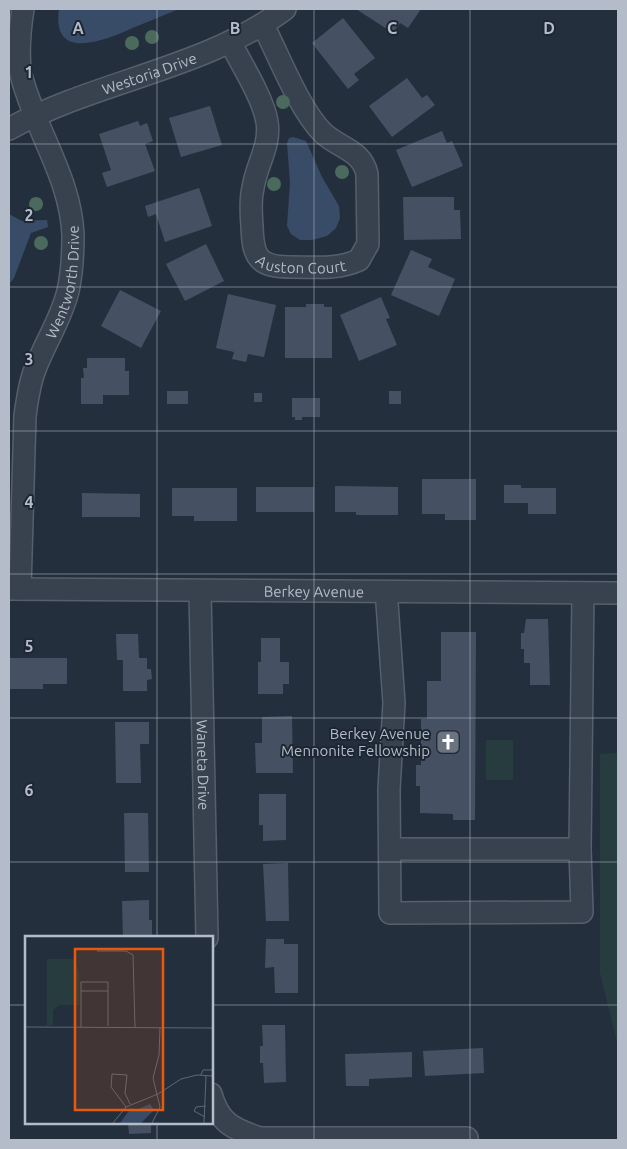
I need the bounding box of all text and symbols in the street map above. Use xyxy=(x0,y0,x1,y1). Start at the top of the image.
text: A xyxy=(72,19,84,37)
text: B xyxy=(230,19,240,37)
text: C xyxy=(387,19,397,37)
text: D xyxy=(543,19,555,37)
street label: Westoria Drive xyxy=(100,49,199,97)
text: 1 xyxy=(24,63,34,81)
text: 2 xyxy=(24,206,34,224)
street label: Wentworth Drive xyxy=(42,225,82,341)
street label: Auston Court xyxy=(253,251,347,276)
text: 3 xyxy=(24,350,34,368)
text: 4 xyxy=(24,493,34,511)
street label: Berkey Avenue xyxy=(264,582,364,600)
text: 5 xyxy=(24,637,34,655)
street label: Waneta Drive xyxy=(194,719,213,810)
place label: Berkey Avenue Mennonite Fellowship xyxy=(281,725,430,759)
church icon: Berkey Avenue Mennonite Fellowship xyxy=(435,729,461,755)
text: 6 xyxy=(24,781,34,799)
inset map xyxy=(25,936,212,1124)

